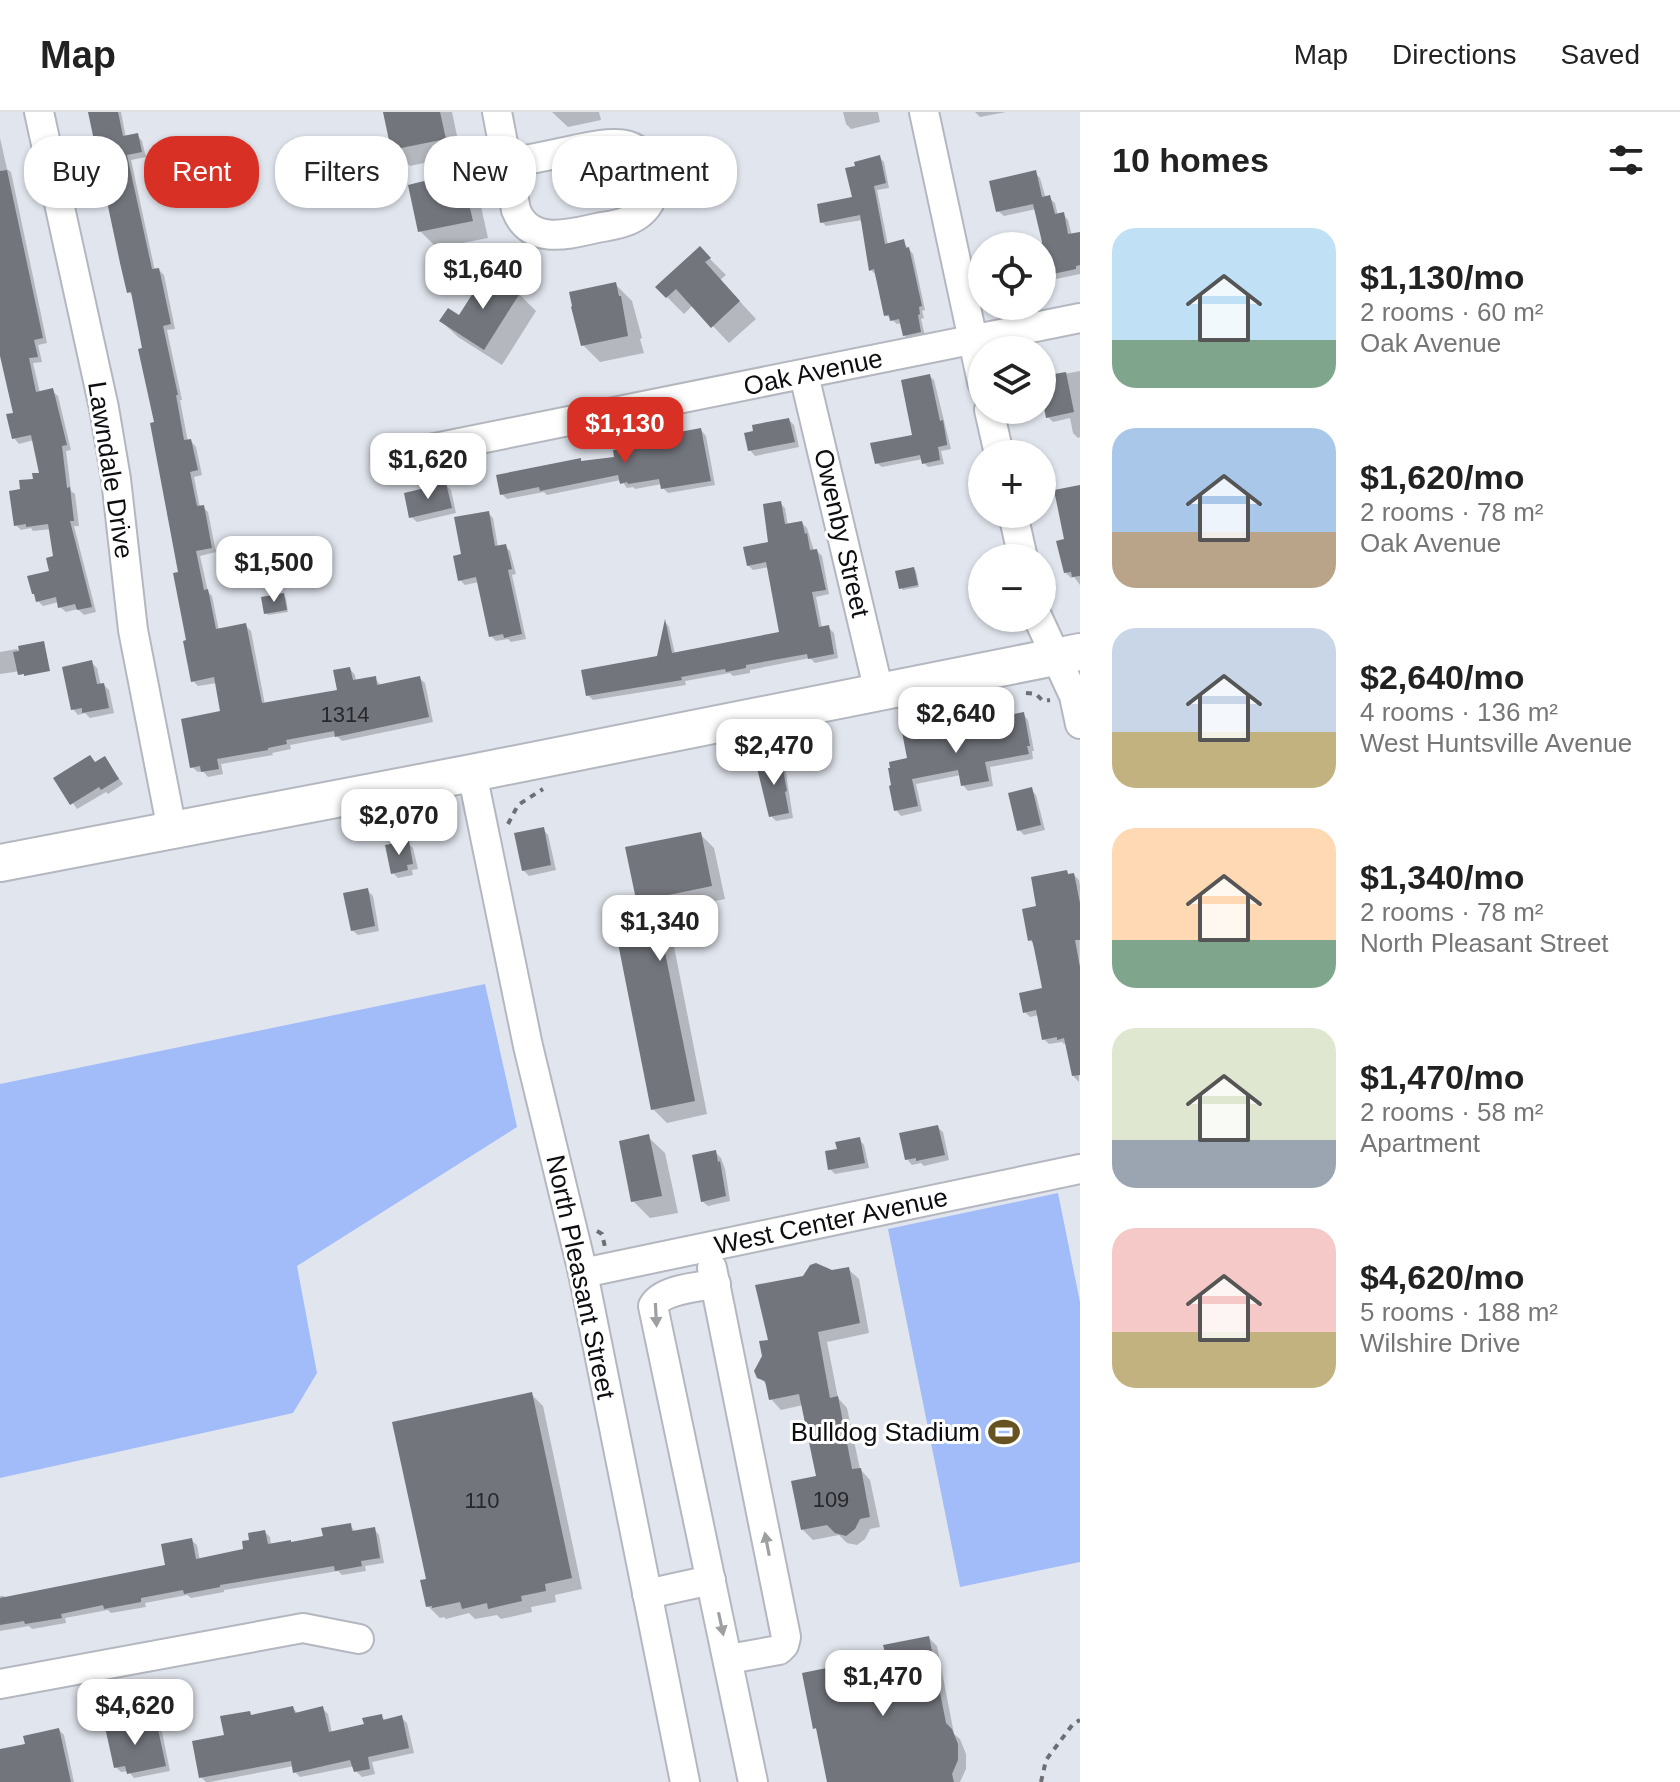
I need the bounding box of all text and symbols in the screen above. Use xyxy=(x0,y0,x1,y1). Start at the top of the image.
text: Map xyxy=(40,34,116,76)
text: Map xyxy=(1294,39,1348,70)
text: Directions xyxy=(1392,39,1517,70)
text: Saved xyxy=(1561,39,1640,70)
chip: Buy xyxy=(24,136,128,208)
chip: Rent xyxy=(144,136,259,208)
chip: Filters xyxy=(275,136,408,208)
chip: New xyxy=(424,136,536,208)
chip: Apartment xyxy=(552,136,737,208)
icon: filters xyxy=(1604,138,1648,182)
text: 10 homes xyxy=(1112,141,1269,179)
map controls xyxy=(968,232,1056,632)
button: locate xyxy=(968,232,1056,320)
pin: $1,640 xyxy=(418,243,548,311)
text: $1,640 xyxy=(443,254,523,284)
text: $1,130/mo xyxy=(1360,258,1524,296)
icon: home xyxy=(1176,260,1272,356)
text: 2 rooms · 60 m² xyxy=(1360,297,1544,327)
text: Oak Avenue xyxy=(1360,328,1501,358)
button: layers xyxy=(968,336,1056,424)
street label: Oak Avenue xyxy=(741,343,885,401)
street label: Lawndale Drive xyxy=(82,379,140,561)
pin: $1,130 xyxy=(560,397,690,465)
text: $1,130 xyxy=(585,408,665,438)
pin: $1,620 xyxy=(363,433,493,501)
button: + xyxy=(968,440,1056,528)
text: $1,620 xyxy=(388,444,468,474)
street label: Owenby Street xyxy=(808,446,876,621)
text: $1,620/mo xyxy=(1360,458,1524,496)
icon: home xyxy=(1176,460,1272,556)
text: 2 rooms · 78 m² xyxy=(1360,497,1544,527)
text: Oak Avenue xyxy=(1360,528,1501,558)
pin: $1,500 xyxy=(209,536,339,604)
button: − xyxy=(968,544,1056,632)
text: $1,500 xyxy=(234,547,314,577)
text: $2,640/mo xyxy=(1360,658,1524,696)
icon: home xyxy=(1176,660,1272,756)
pin: $2,640 xyxy=(891,687,1021,755)
text: 4 rooms · 136 m² xyxy=(1360,697,1558,727)
text: $2,640 xyxy=(916,698,996,728)
house number: 1314 xyxy=(321,702,369,727)
pin: $2,470 xyxy=(709,719,839,787)
text: West Huntsville Avenue xyxy=(1360,728,1632,758)
text: $2,470 xyxy=(734,730,814,760)
pin: $2,070 xyxy=(334,789,464,857)
text: $2,070 xyxy=(359,800,439,830)
text: $1,340/mo xyxy=(1360,858,1524,896)
icon: home xyxy=(1176,860,1272,956)
pin: $1,340 xyxy=(595,895,725,963)
text: 2 rooms · 78 m² xyxy=(1360,897,1544,927)
text: $1,340 xyxy=(620,906,700,936)
text: North Pleasant Street xyxy=(1360,928,1609,958)
text: $1,470/mo xyxy=(1360,1058,1524,1096)
icon: home xyxy=(1176,1060,1272,1156)
text: 2 rooms · 58 m² xyxy=(1360,1097,1544,1127)
text: Apartment xyxy=(1360,1128,1480,1158)
street label: North Pleasant Street xyxy=(540,1152,622,1402)
street label: West Center Avenue xyxy=(712,1182,950,1260)
text: $4,620/mo xyxy=(1360,1258,1524,1296)
icon: home xyxy=(1176,1260,1272,1356)
text: 5 rooms · 188 m² xyxy=(1360,1297,1558,1327)
one-way arrow xyxy=(650,1303,663,1328)
text: Wilshire Drive xyxy=(1360,1328,1520,1358)
sports icon: Bulldog Stadium xyxy=(987,1415,1021,1449)
place label: Bulldog Stadium xyxy=(791,1417,980,1447)
house number: 109 xyxy=(813,1487,849,1512)
house number: 110 xyxy=(464,1488,500,1513)
one-way arrow xyxy=(760,1531,773,1556)
one-way arrow xyxy=(715,1611,728,1636)
pin: $1,470 xyxy=(818,1650,948,1718)
text: $1,470 xyxy=(843,1661,923,1691)
pin: $4,620 xyxy=(70,1679,200,1747)
text: $4,620 xyxy=(95,1690,175,1720)

